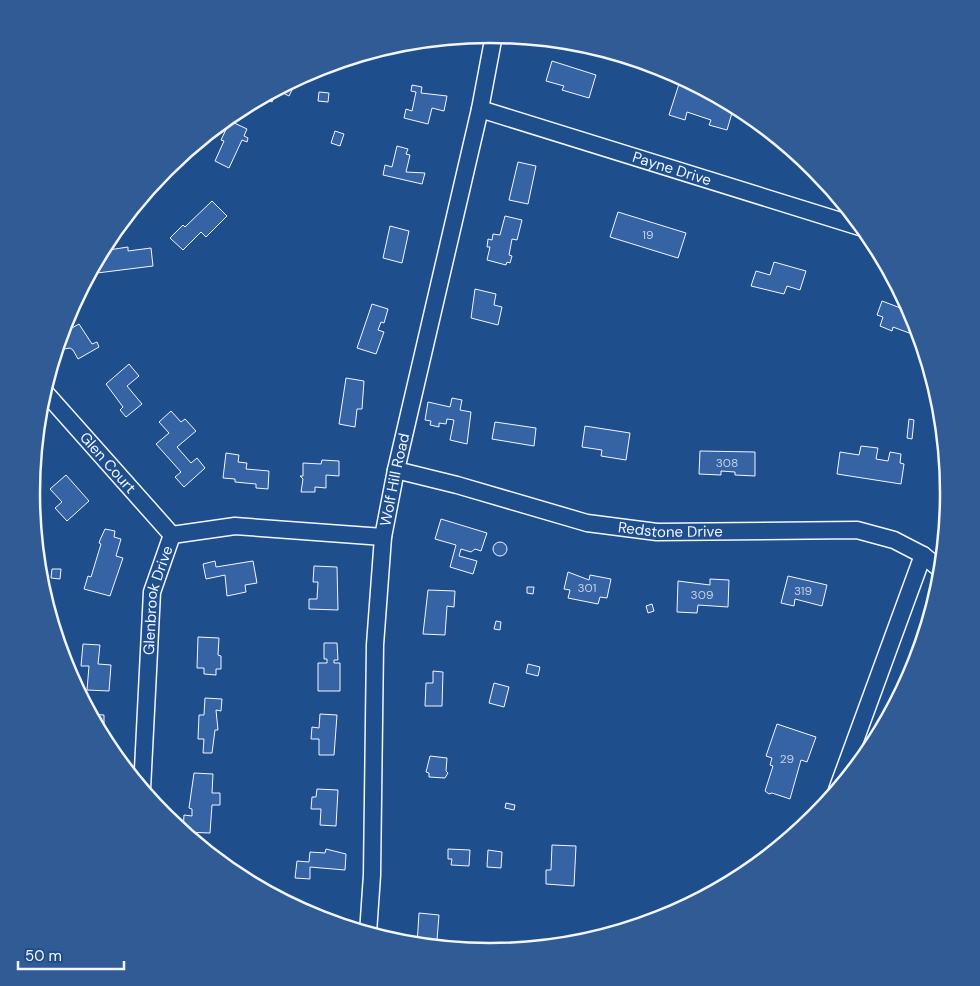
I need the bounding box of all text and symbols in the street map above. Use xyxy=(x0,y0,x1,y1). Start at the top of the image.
street label: Payne Drive xyxy=(630,147,714,190)
house number: 19 xyxy=(642,227,654,243)
street label: Glen Court xyxy=(75,428,140,498)
street label: Wolf Hill Road xyxy=(375,431,414,528)
house number: 308 xyxy=(716,455,738,471)
street label: Redstone Drive xyxy=(617,517,723,542)
street label: Glenbrook Drive xyxy=(139,543,177,655)
house number: 301 xyxy=(577,580,597,596)
house number: 319 xyxy=(794,583,812,599)
house number: 309 xyxy=(691,587,713,603)
house number: 29 xyxy=(780,751,794,767)
scale bar xyxy=(18,938,124,970)
text: 50 m xyxy=(25,946,62,966)

